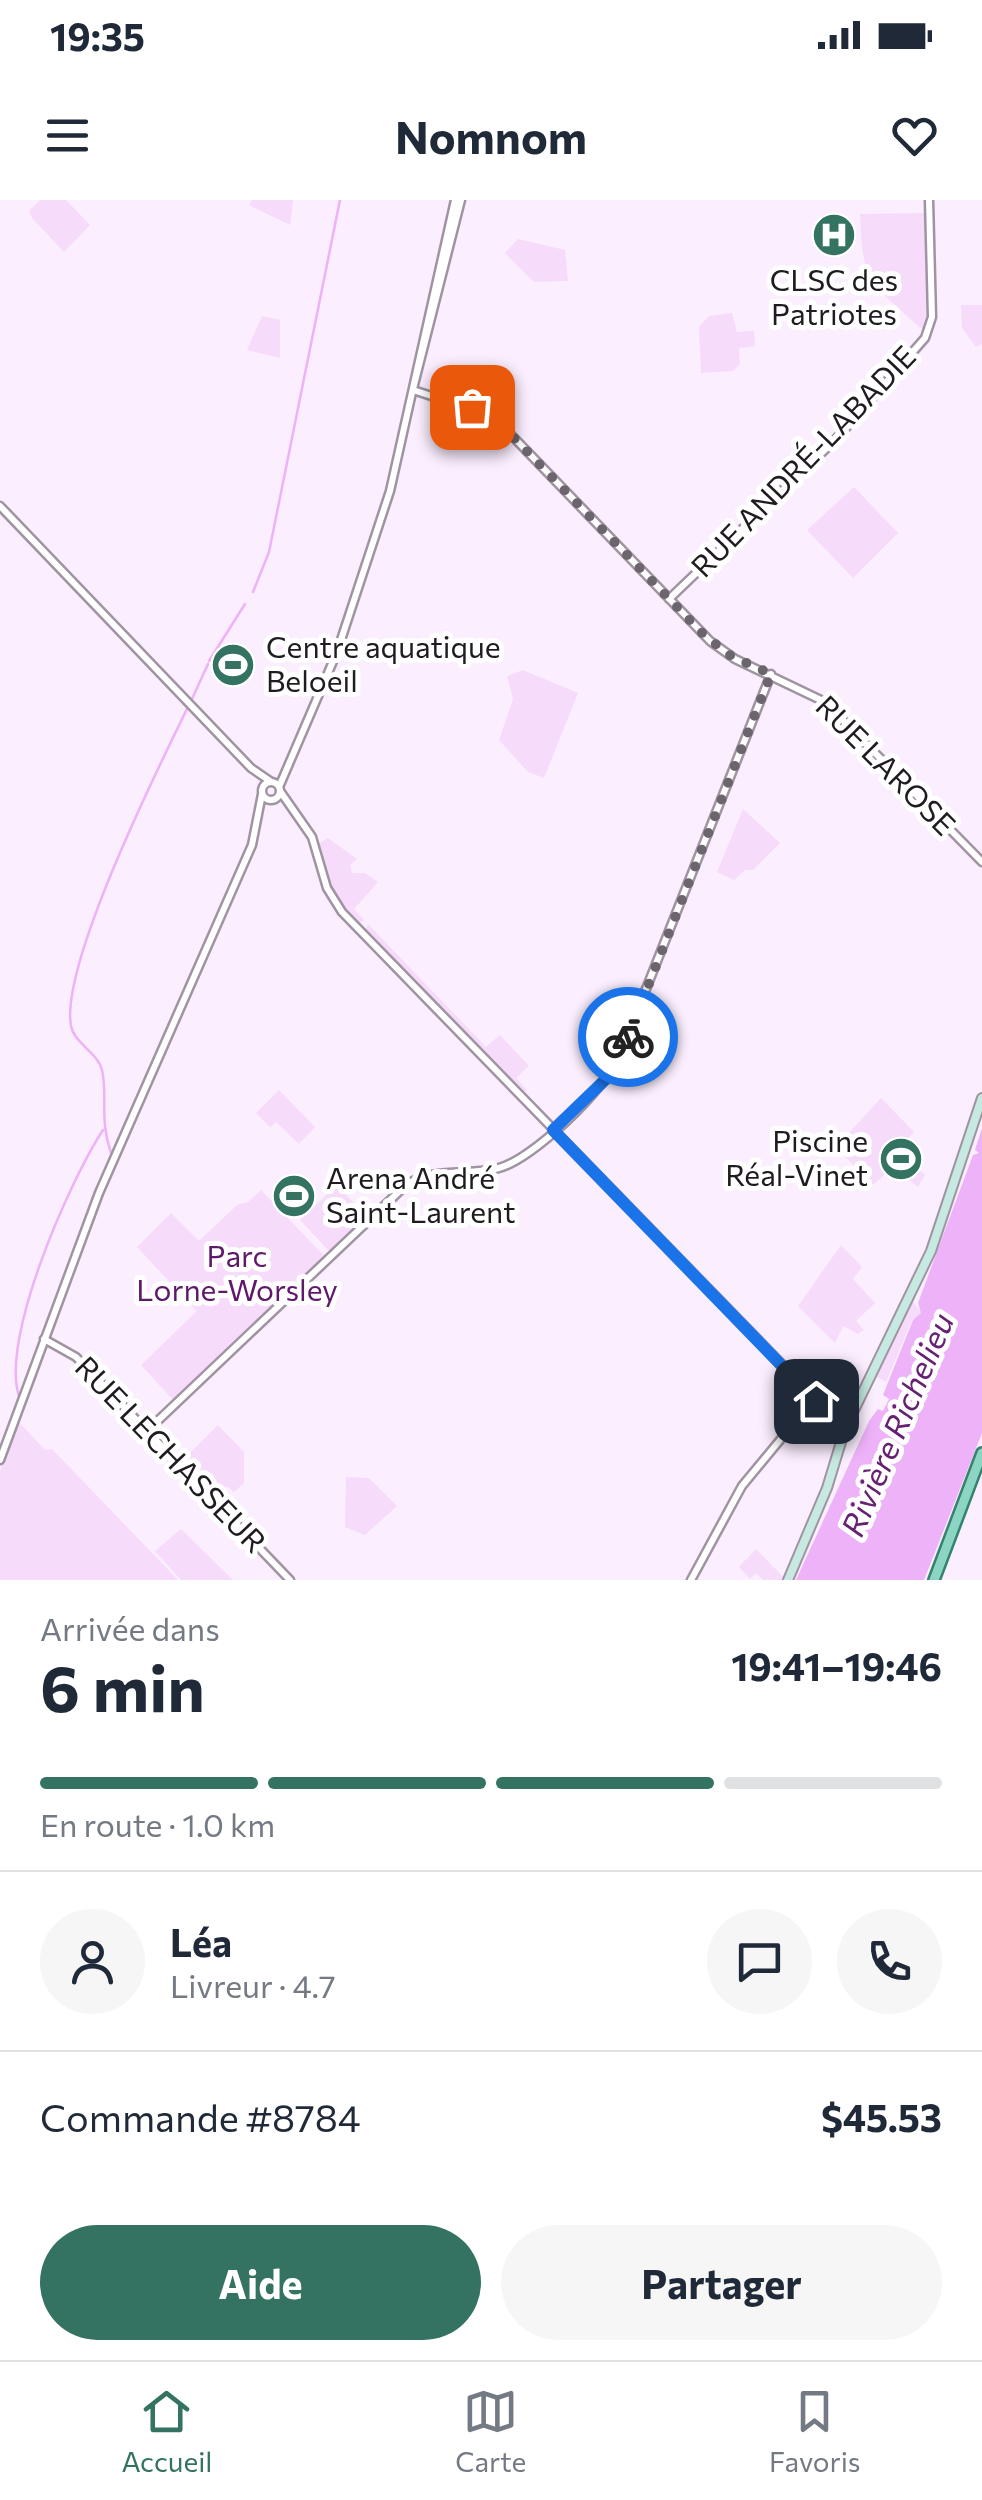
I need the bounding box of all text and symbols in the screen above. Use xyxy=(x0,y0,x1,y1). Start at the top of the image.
text: 19:35 xyxy=(50,12,145,59)
icon: menu xyxy=(40,108,95,163)
text: Nomnom xyxy=(395,108,587,163)
icon: heart xyxy=(887,108,942,163)
hospital icon: CLSC des Patriotes xyxy=(811,212,857,258)
place label: CLSC des Patriotes xyxy=(770,260,898,331)
street label: RUE ANDRÉ-LABADIE xyxy=(682,337,922,584)
pin xyxy=(430,365,515,450)
icon: bag xyxy=(445,380,500,435)
place label: Centre aquatique Beloeil xyxy=(266,627,501,698)
sports icon: Centre aquatique Beloeil xyxy=(210,642,256,688)
street label: RUE LAROSE xyxy=(809,687,964,842)
courier xyxy=(578,987,678,1087)
icon: bike xyxy=(601,1010,656,1065)
place label: Piscine Réal-Vinet xyxy=(725,1121,868,1192)
sports icon: Piscine Réal-Vinet xyxy=(878,1136,924,1182)
place label: Arena André Saint-Laurent xyxy=(326,1158,516,1229)
sports icon: Arena André Saint-Laurent xyxy=(271,1173,317,1219)
park label: Parc Lorne-Worsley xyxy=(136,1236,338,1307)
water label: Rivière Richelieu xyxy=(831,1307,961,1542)
street label: RUE LECHASSEUR xyxy=(69,1347,275,1559)
pin xyxy=(774,1359,859,1444)
icon: home xyxy=(789,1374,844,1429)
text: Arrivée dans xyxy=(40,1608,220,1648)
text: 19:41–19:46 xyxy=(731,1642,942,1689)
text: 6 min xyxy=(40,1646,205,1725)
text: En route · 1.0 km xyxy=(40,1804,275,1844)
button: person xyxy=(40,1909,145,2014)
button: chat xyxy=(707,1909,812,2014)
button: phone xyxy=(837,1909,942,2014)
text: Léa xyxy=(170,1918,232,1965)
text: Livreur · 4.7 xyxy=(170,1965,336,2005)
text: Commande #8784 xyxy=(40,2093,361,2140)
text: $45.53 xyxy=(821,2093,942,2140)
button: Aide xyxy=(40,2225,481,2340)
button: Partager xyxy=(501,2225,942,2340)
tab: Accueil xyxy=(121,2384,212,2478)
tab: Carte xyxy=(455,2384,526,2478)
tab: Favoris xyxy=(769,2384,861,2478)

